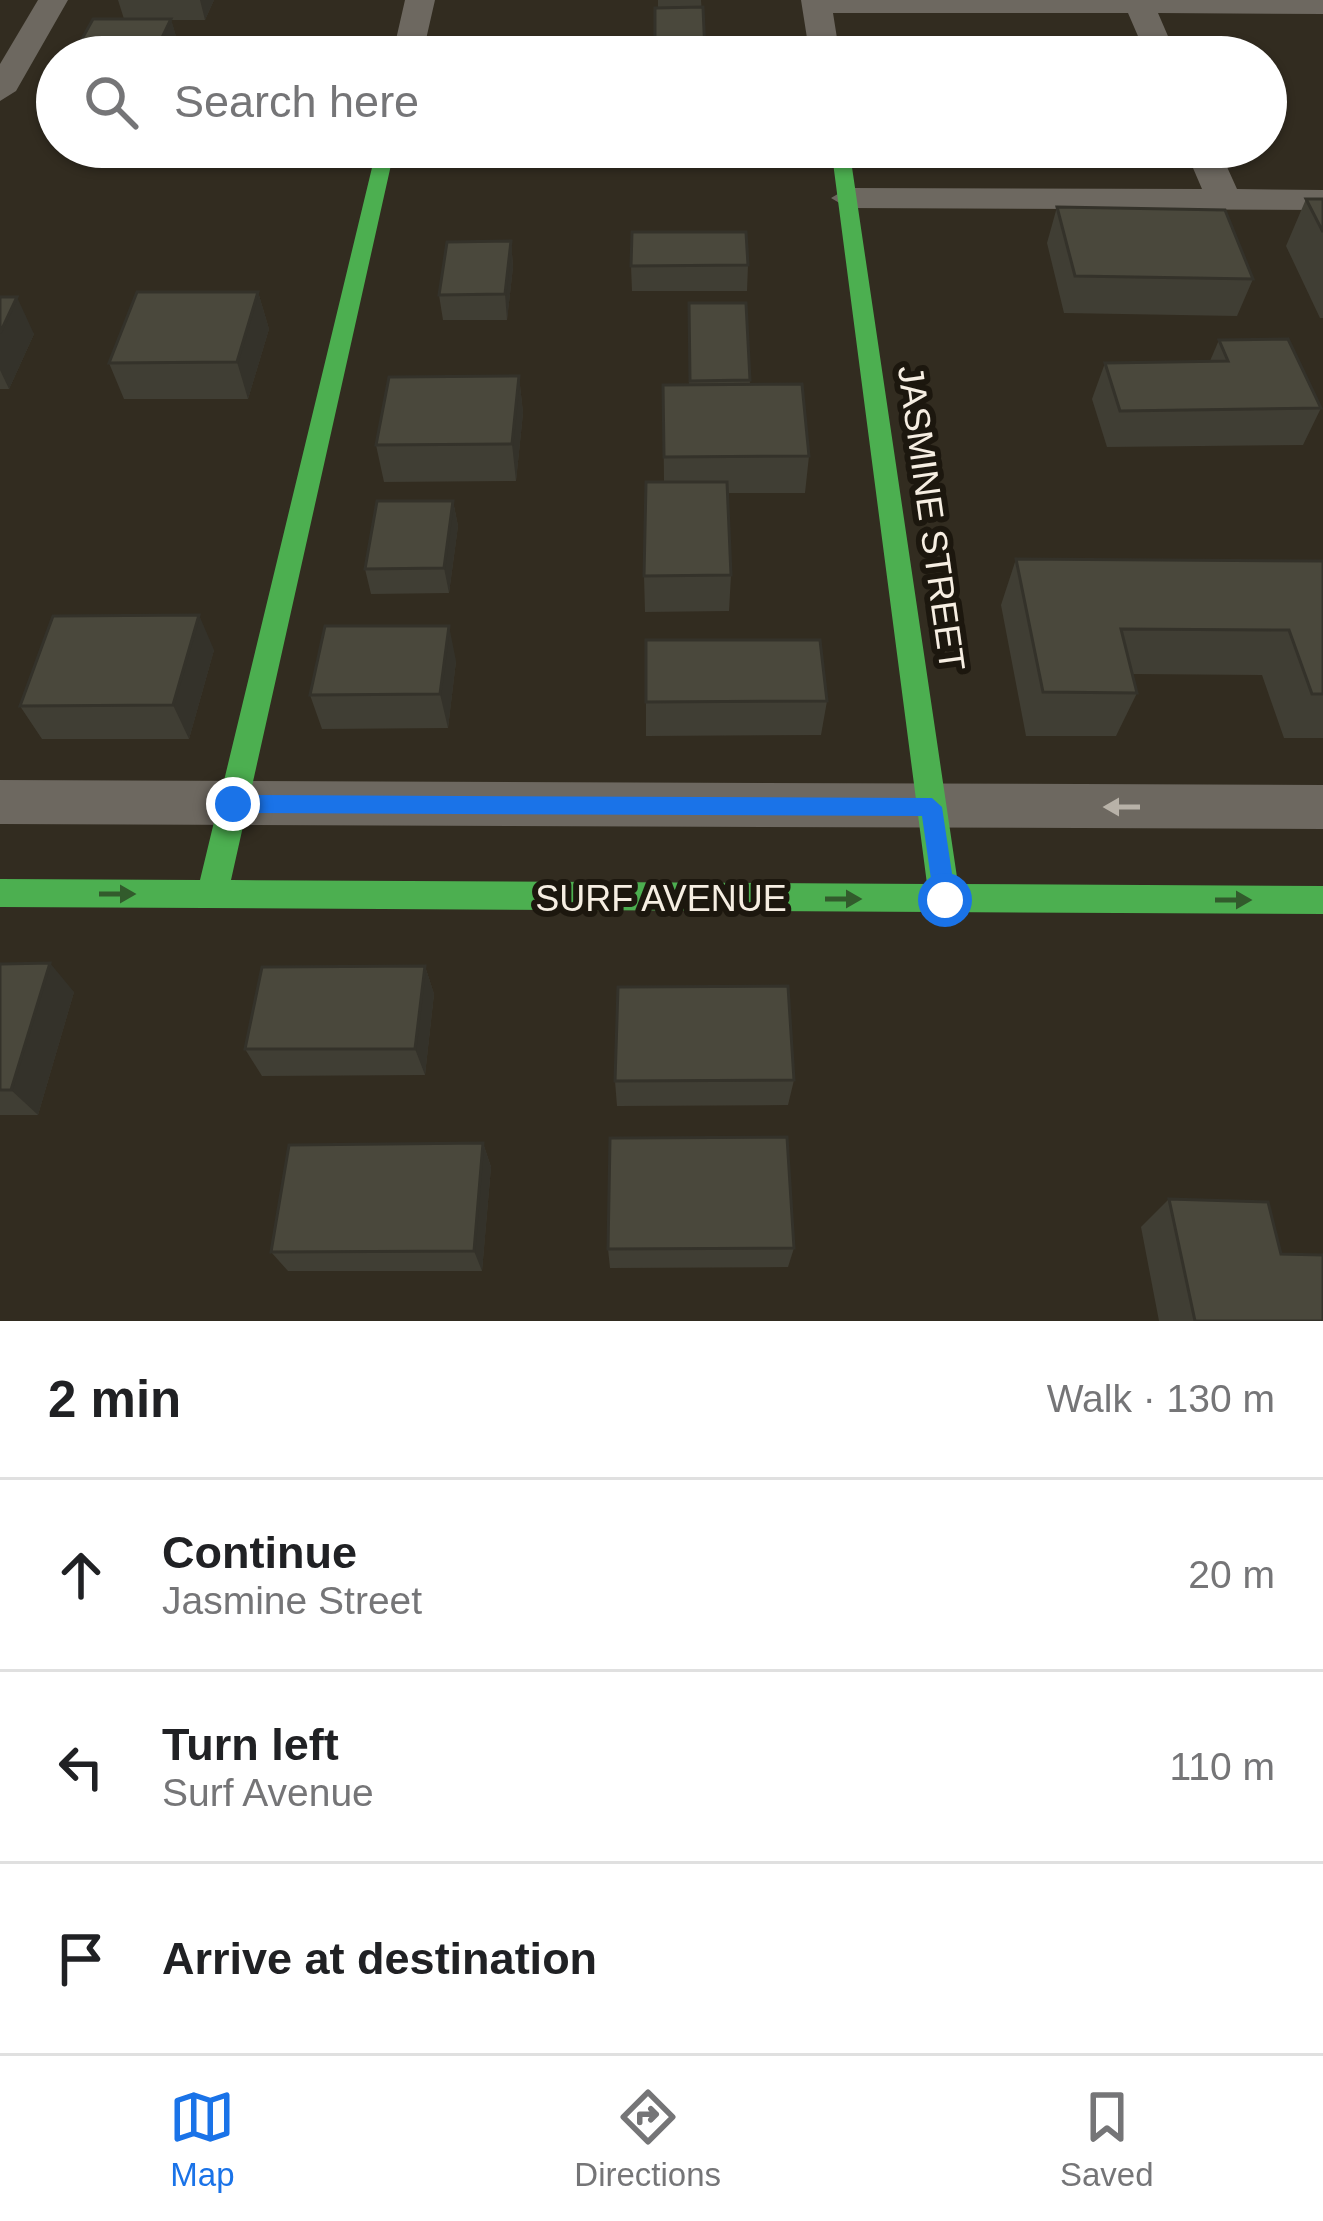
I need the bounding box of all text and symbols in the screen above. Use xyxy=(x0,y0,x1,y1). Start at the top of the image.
search box xyxy=(36,36,1287,168)
icon: search xyxy=(78,69,144,135)
text: Search here xyxy=(174,76,419,127)
street label: JASMINE STREET xyxy=(890,363,973,673)
route end xyxy=(206,777,260,831)
one-way arrow xyxy=(1102,797,1140,817)
route start xyxy=(918,873,972,927)
street label: SURF AVENUE xyxy=(535,878,787,919)
one-way arrow xyxy=(99,884,137,904)
one-way arrow xyxy=(825,889,863,909)
one-way arrow xyxy=(1215,890,1253,910)
text: 2 min xyxy=(48,1371,181,1428)
text: Walk · 130 m xyxy=(1047,1377,1275,1420)
text: Continue xyxy=(162,1527,357,1578)
icon: ahead xyxy=(48,1542,114,1608)
text: 20 m xyxy=(1188,1553,1275,1596)
text: Jasmine Street xyxy=(162,1579,422,1622)
text: Turn left xyxy=(162,1719,339,1770)
icon: left xyxy=(48,1734,114,1800)
text: 110 m xyxy=(1170,1745,1275,1788)
text: Surf Avenue xyxy=(162,1771,374,1814)
icon: arrive xyxy=(48,1926,114,1992)
text: Arrive at destination xyxy=(162,1933,597,1984)
tab: Map xyxy=(169,2084,235,2194)
tab: Directions xyxy=(574,2084,721,2194)
tab: Saved xyxy=(1060,2084,1154,2194)

